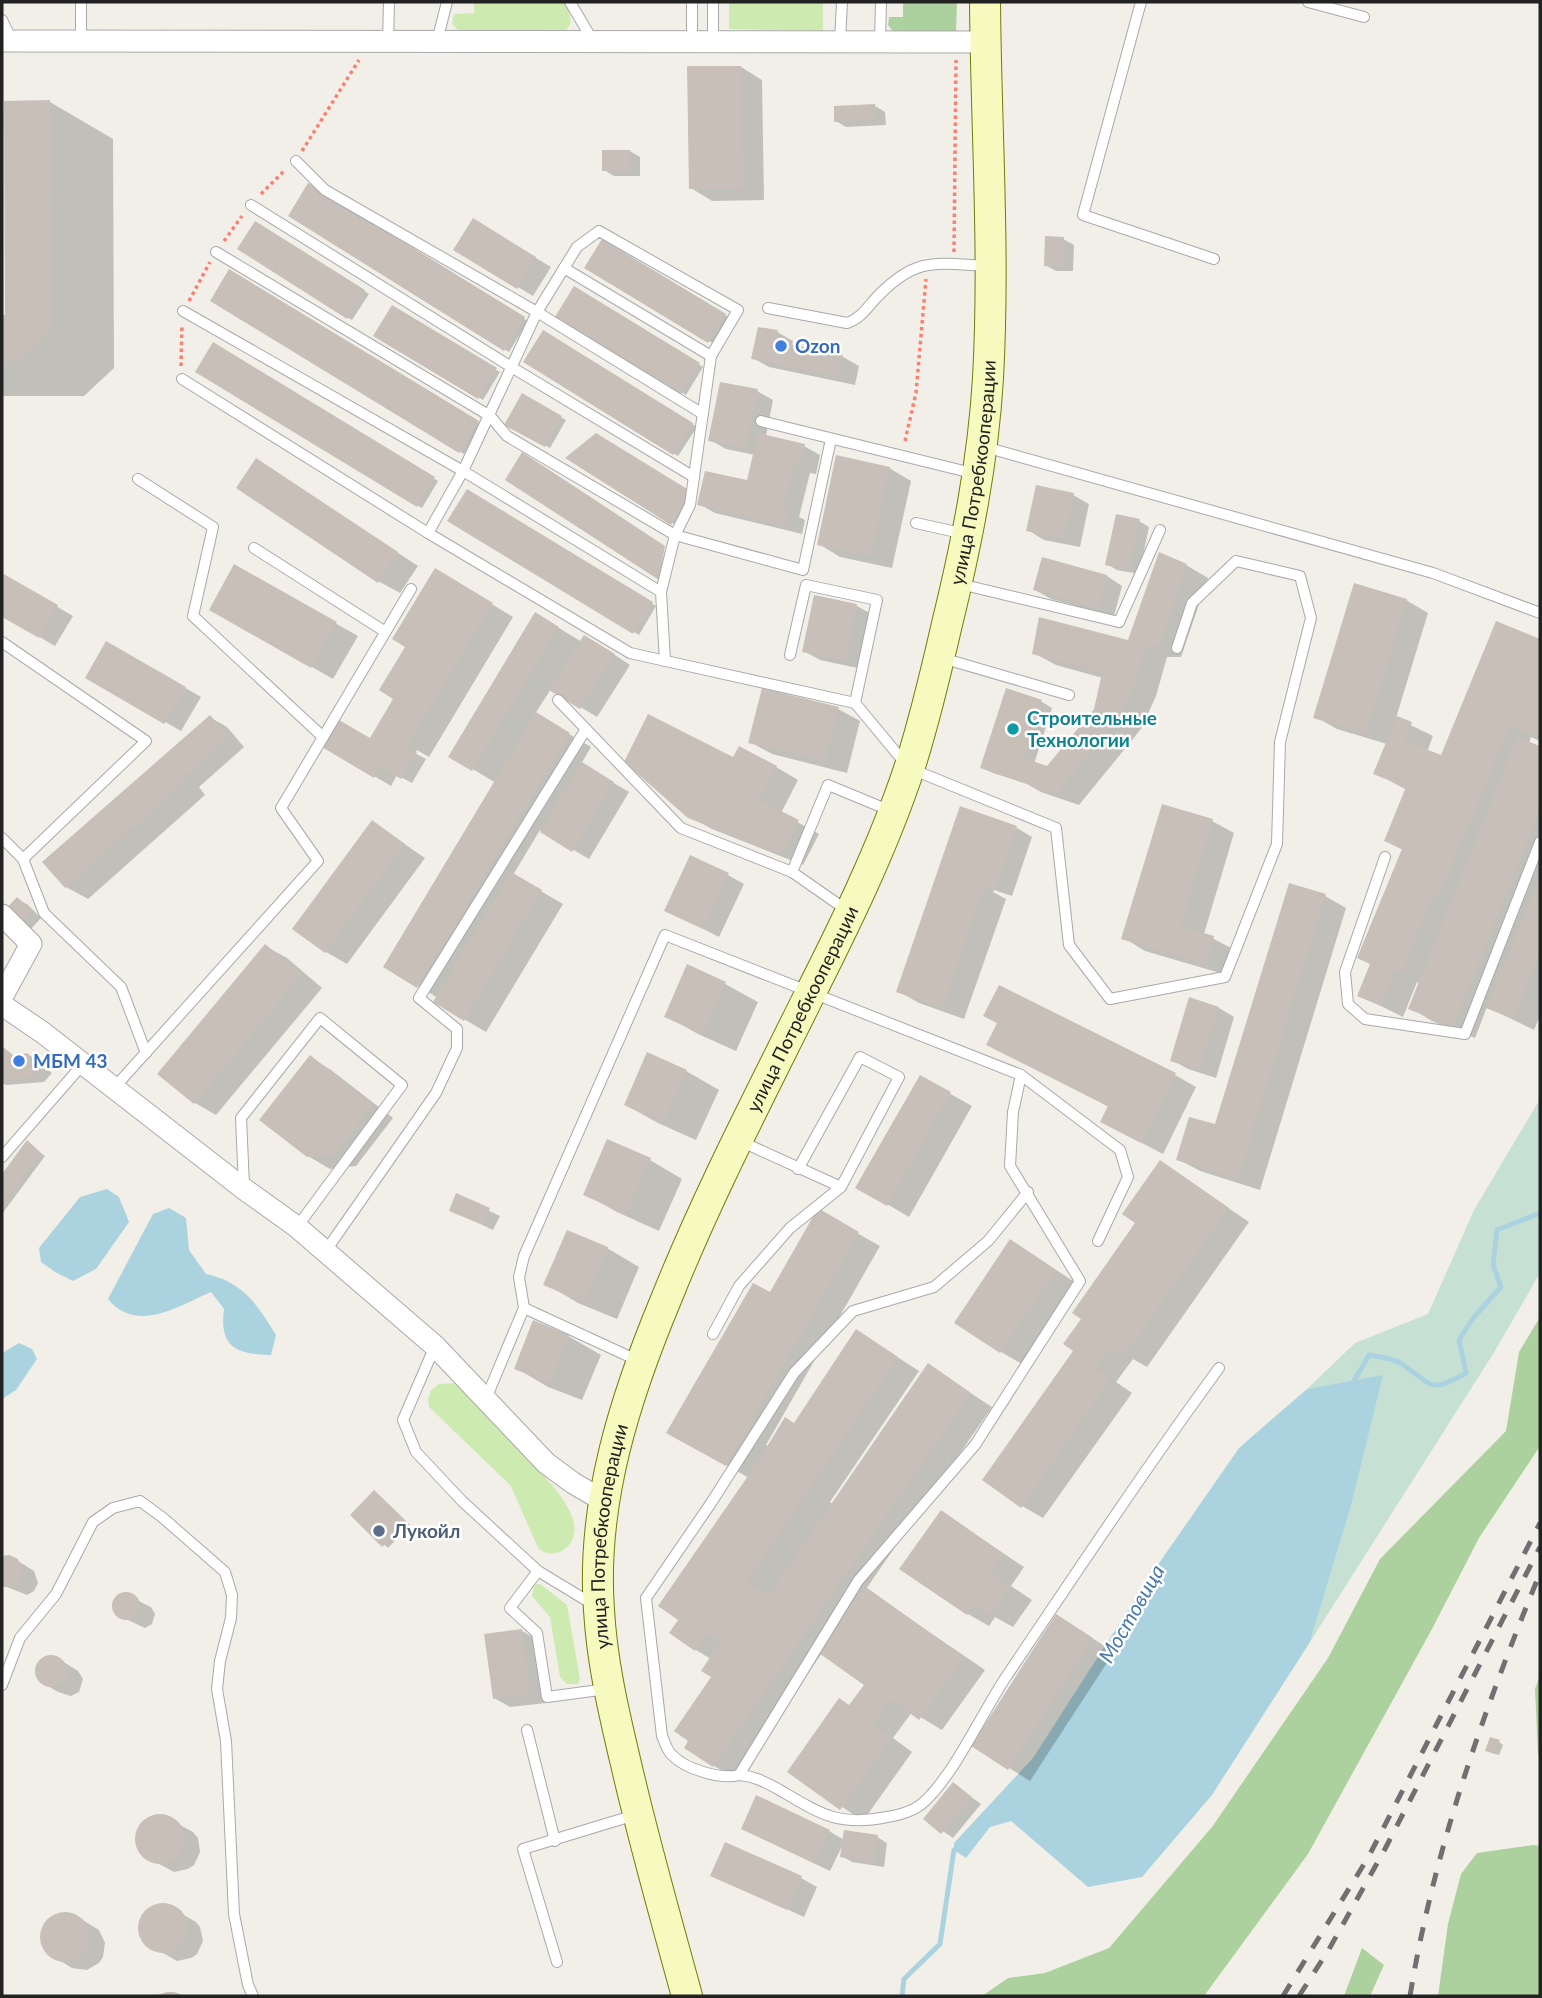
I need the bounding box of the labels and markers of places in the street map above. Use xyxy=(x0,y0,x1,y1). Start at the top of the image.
place label: Ozon xyxy=(795,334,840,357)
marker: Ozon xyxy=(773,338,789,354)
place label: Строительные Технологии xyxy=(1027,706,1157,751)
marker: Строительные Технологии xyxy=(1005,721,1021,737)
place label: МБМ 43 xyxy=(33,1049,108,1072)
marker: МБМ 43 xyxy=(11,1053,27,1069)
place label: Лукойл xyxy=(392,1519,460,1542)
marker: Лукойл xyxy=(371,1523,387,1539)

